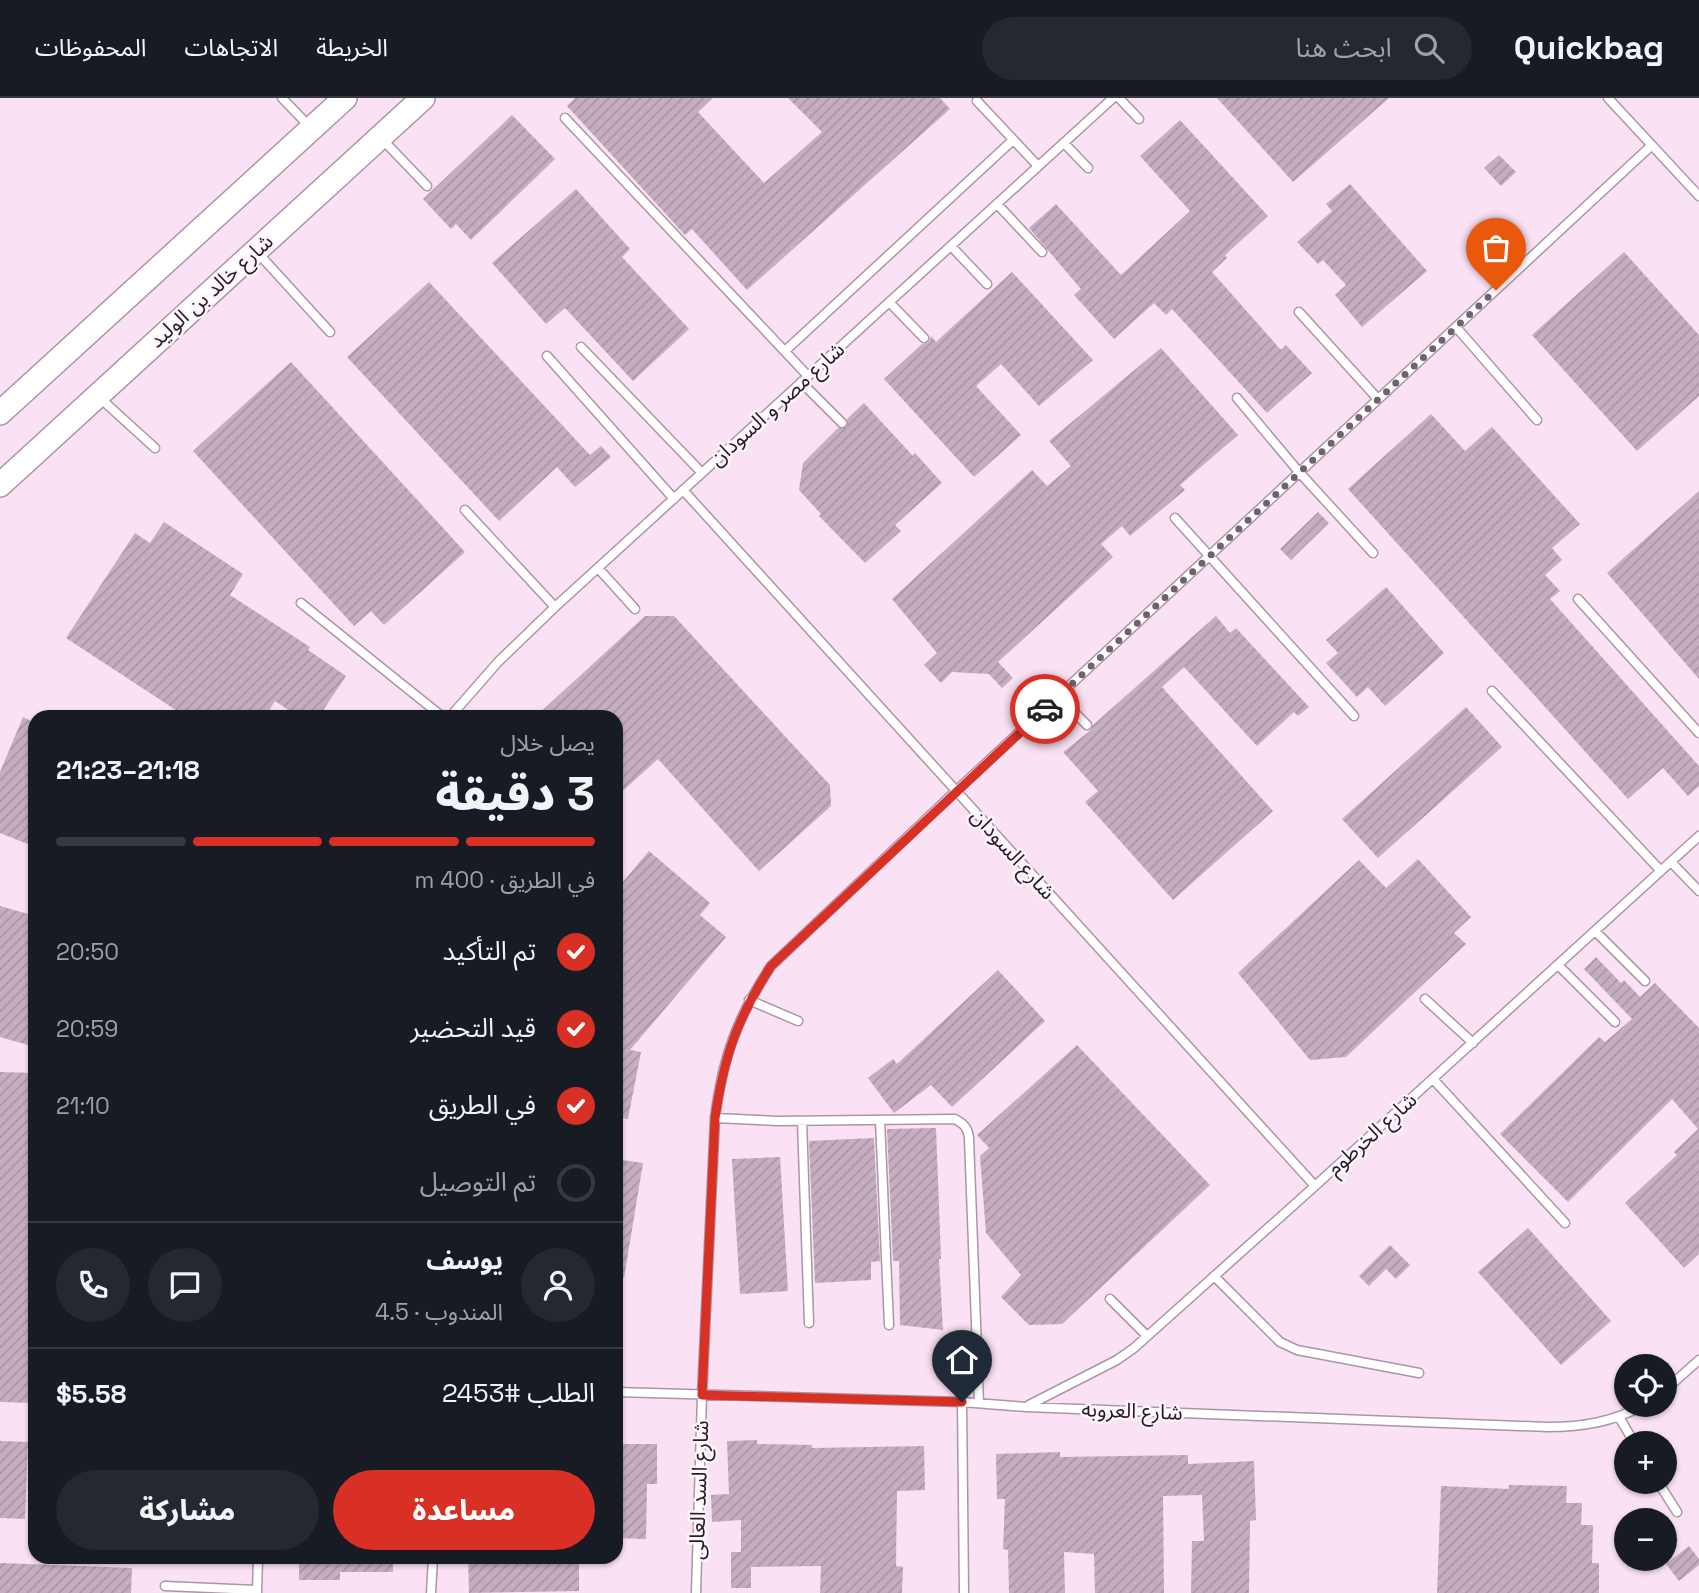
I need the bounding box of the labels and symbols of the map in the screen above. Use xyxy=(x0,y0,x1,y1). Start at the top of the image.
pin xyxy=(1466,218,1526,290)
street label: شارع خالد بن الوليد xyxy=(143,228,280,355)
street label: شارع مصر و السودان xyxy=(703,336,851,473)
courier xyxy=(1010,674,1080,744)
street label: شارع السودان xyxy=(964,802,1062,906)
street label: شارع الخرطوم xyxy=(1321,1086,1424,1183)
pin xyxy=(932,1330,992,1402)
street label: شارع العروبه xyxy=(1081,1395,1183,1428)
street label: شارع السد العالى xyxy=(683,1420,716,1560)

